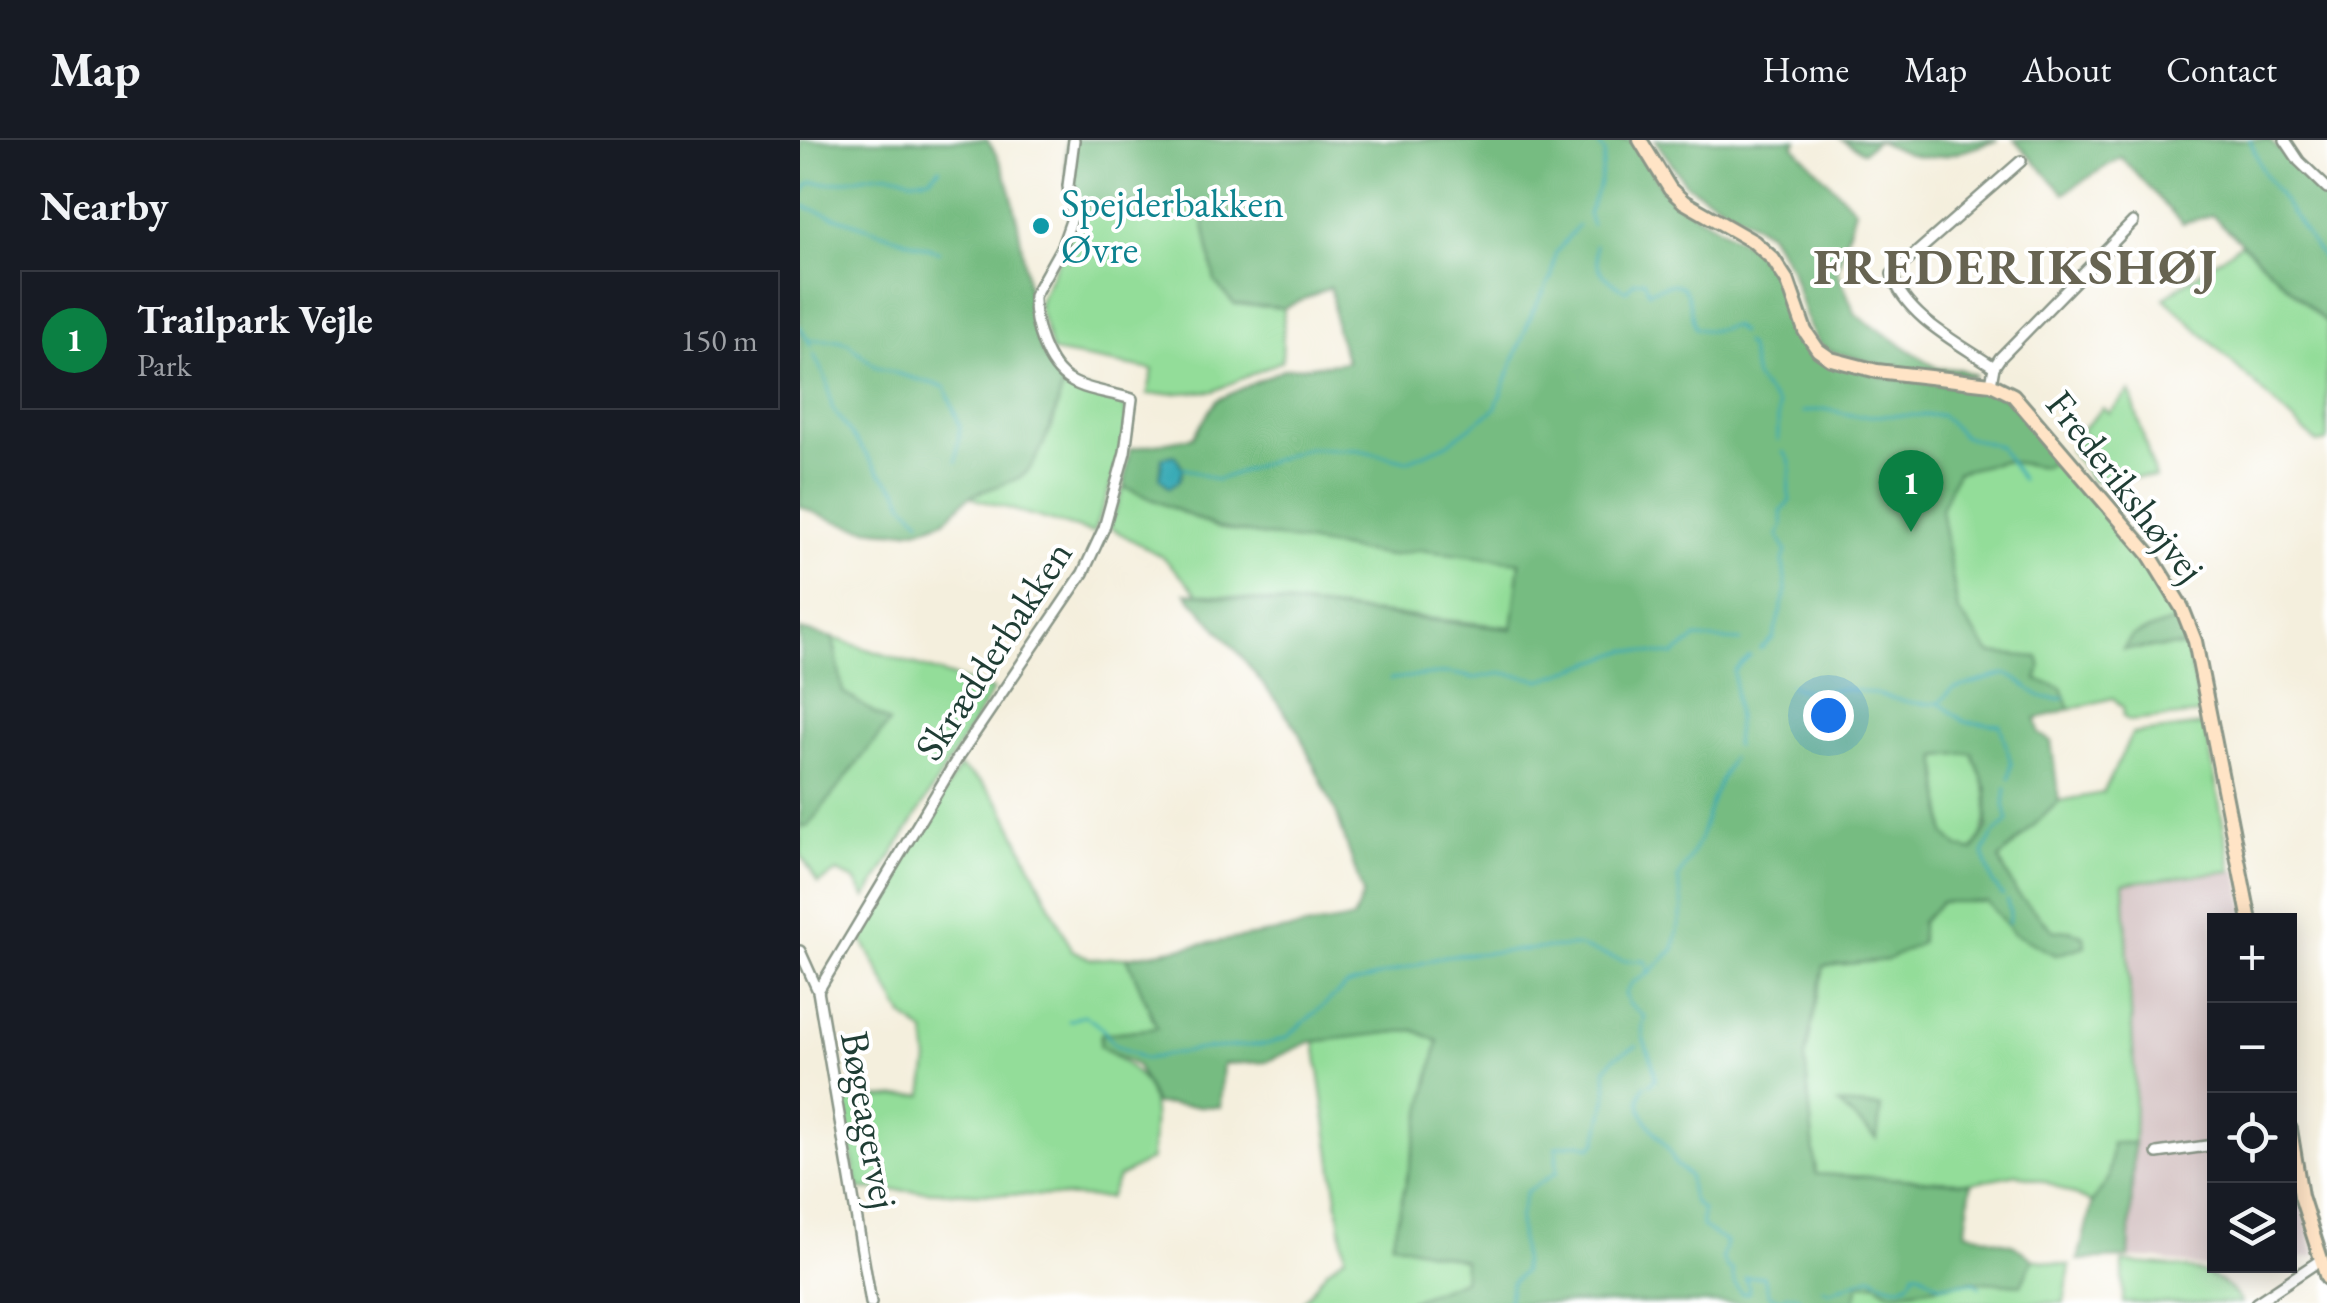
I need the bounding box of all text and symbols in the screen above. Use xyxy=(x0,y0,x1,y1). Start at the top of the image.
text: Map xyxy=(50,38,141,100)
text: Home xyxy=(1763,47,1849,92)
text: Map xyxy=(1904,47,1967,92)
text: About xyxy=(2022,47,2111,92)
text: Contact xyxy=(2166,47,2277,92)
place label: Spejderbakken Øvre xyxy=(1061,177,1284,275)
text: Nearby xyxy=(40,178,169,233)
marker: Spejderbakken Øvre xyxy=(1030,215,1052,237)
district label: FREDERIKSHØJ xyxy=(1813,234,2219,299)
text: Trailpark Vejle xyxy=(137,295,373,344)
text: 1 xyxy=(66,319,83,361)
text: 150 m xyxy=(681,319,758,361)
text: Park xyxy=(137,344,192,386)
street label: Frederikshøjvej xyxy=(2035,379,2217,593)
pin: 1 xyxy=(1878,450,1944,532)
street label: Skrædderbakken xyxy=(903,530,1083,770)
your location xyxy=(1803,690,1854,741)
map controls xyxy=(2207,913,2297,1273)
button: + xyxy=(2207,913,2297,1003)
button: − xyxy=(2207,1003,2297,1093)
street label: Bøgeagervej xyxy=(829,1027,911,1213)
button: locate xyxy=(2207,1093,2297,1183)
button: layers xyxy=(2207,1183,2297,1273)

